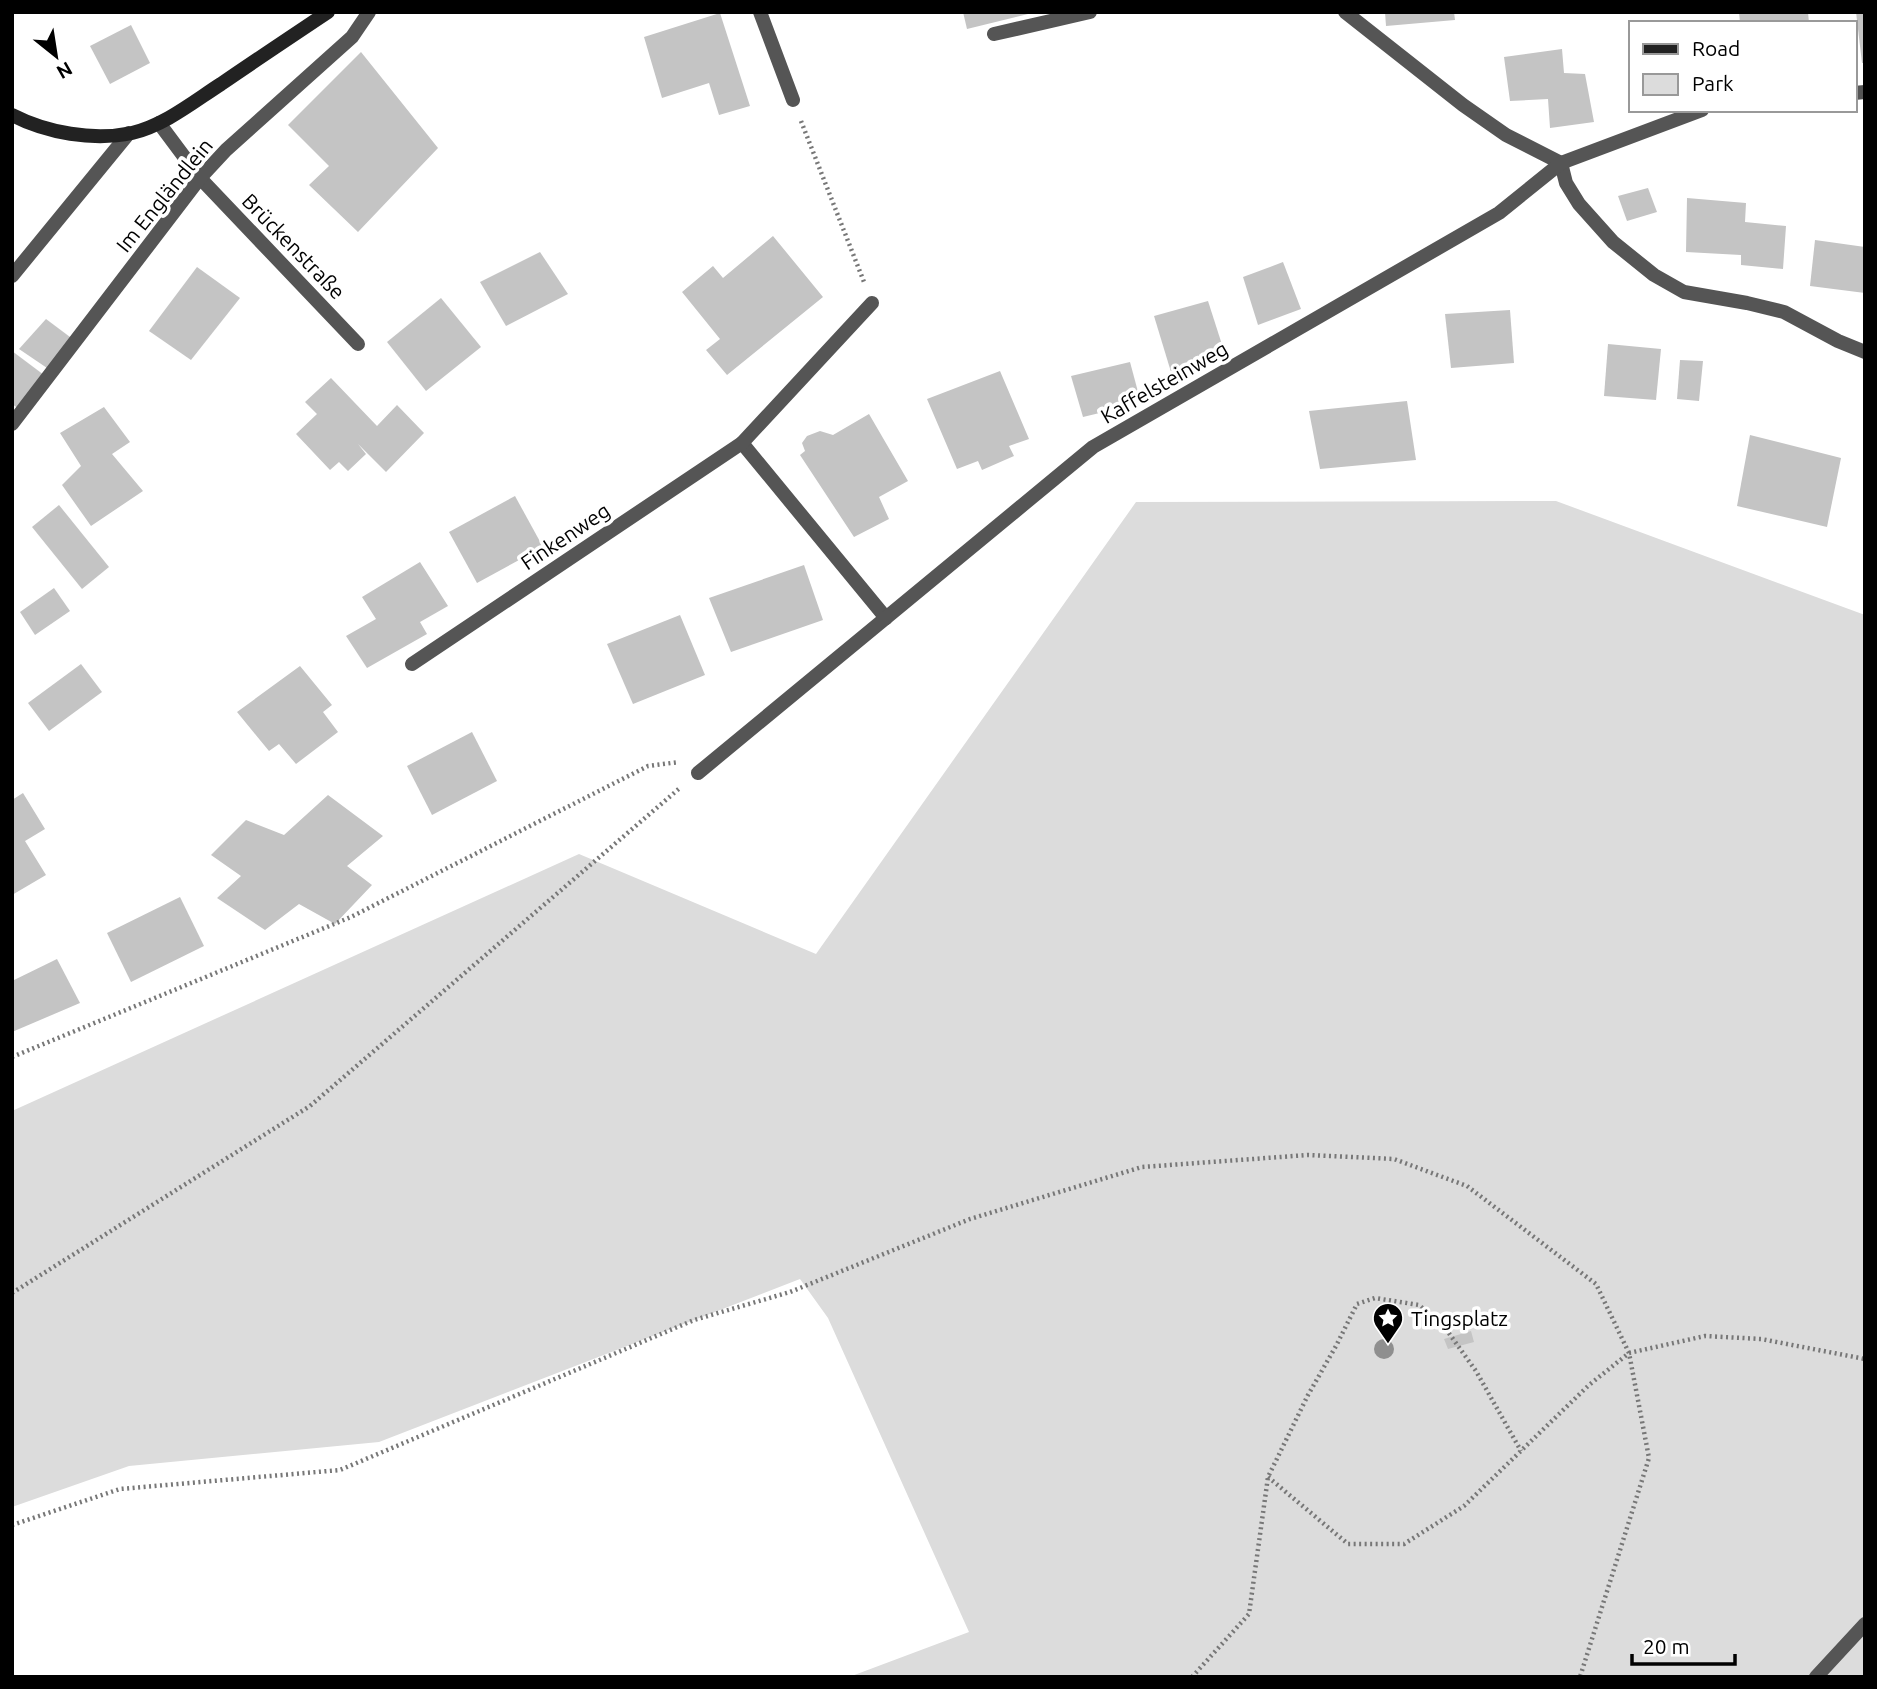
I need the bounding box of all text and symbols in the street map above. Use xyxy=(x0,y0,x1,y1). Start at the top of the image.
north arrow xyxy=(21,21,91,91)
legend xyxy=(1629,21,1856,112)
text: Road xyxy=(1692,36,1740,60)
text: N xyxy=(53,58,76,84)
text: Park xyxy=(1692,71,1734,95)
street label: Im Engländlein xyxy=(111,133,217,257)
street label: Brückenstraße xyxy=(238,188,350,304)
street label: Kaffelsteinweg xyxy=(1096,336,1232,428)
street label: Finkenweg xyxy=(516,498,614,574)
place icon: Tingsplatz xyxy=(1371,1301,1405,1345)
place label: Tingsplatz xyxy=(1411,1306,1508,1330)
scale bar xyxy=(1632,1622,1735,1666)
text: 20 m xyxy=(1643,1634,1690,1658)

